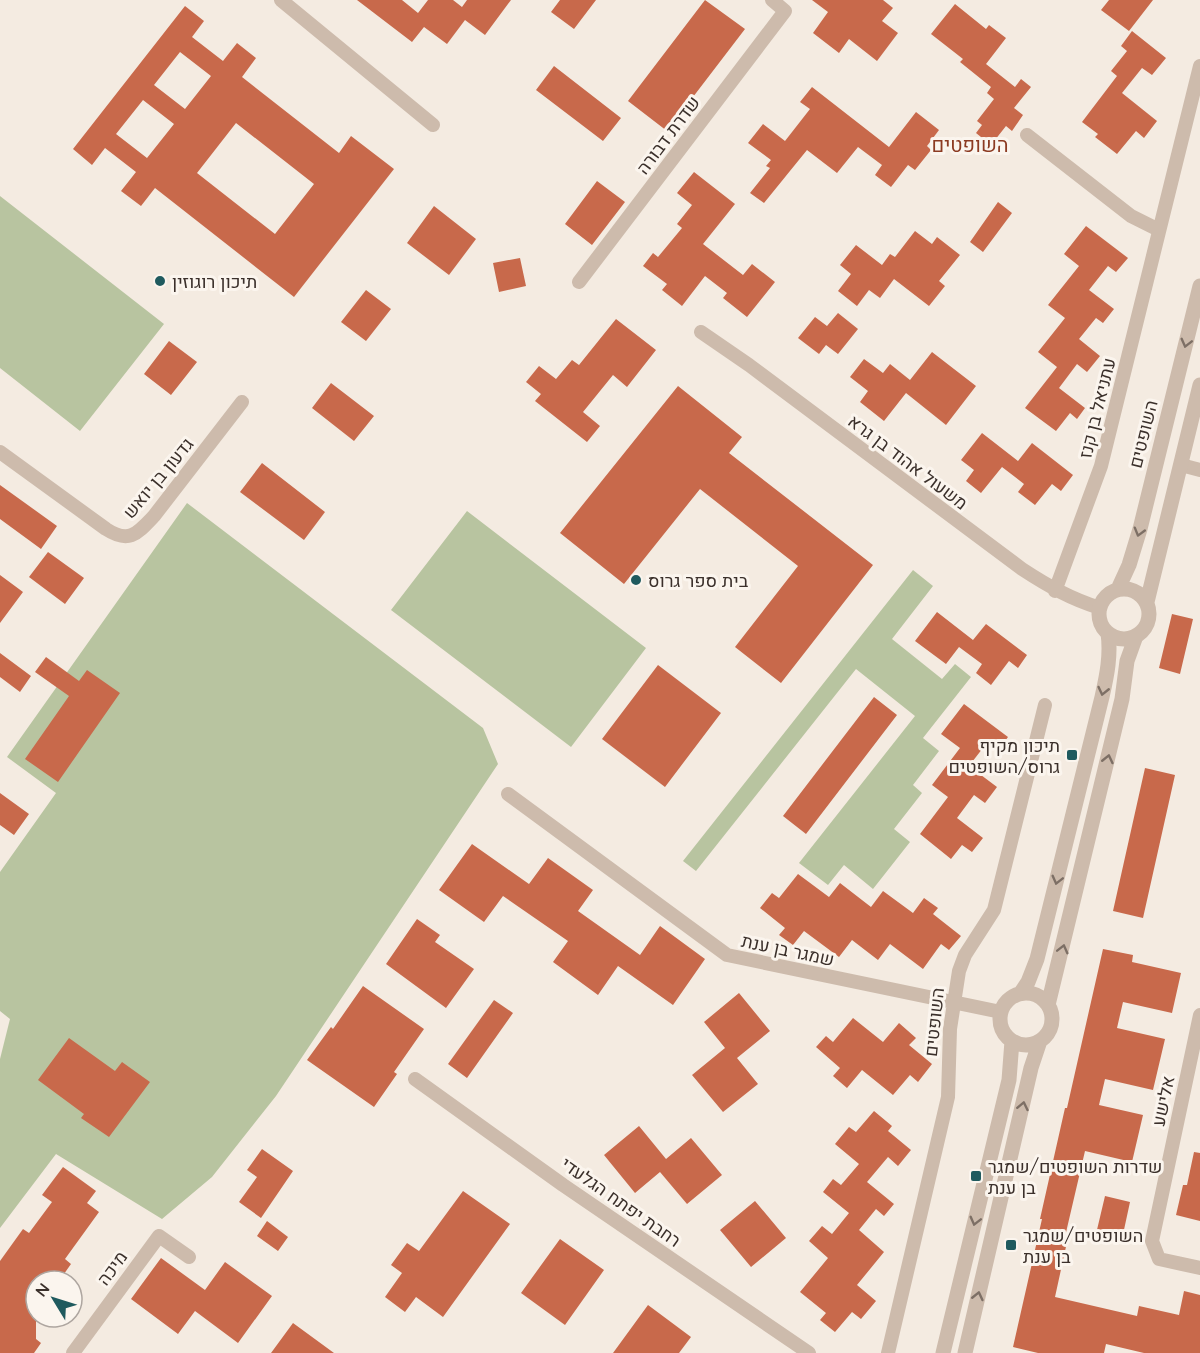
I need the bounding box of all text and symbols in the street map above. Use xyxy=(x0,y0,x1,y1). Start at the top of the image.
street label: שדרת דבורה xyxy=(631,91,705,179)
district label: השופטים xyxy=(931,132,1009,157)
place label: תיכון רוגוזין xyxy=(172,270,257,293)
marker: תיכון רוגוזין xyxy=(153,274,167,288)
one-way arrow xyxy=(1180,337,1193,347)
street label: עתניאל בן קנז xyxy=(1073,355,1121,461)
street label: השופטים xyxy=(1123,398,1163,470)
street label: משעול אהוד בן גרא xyxy=(843,409,973,515)
street label: גדעון בן יואש xyxy=(118,433,198,523)
one-way arrow xyxy=(1134,526,1146,537)
place label: בית ספר גרוס xyxy=(648,569,749,592)
marker: בית ספר גרוס xyxy=(629,573,643,587)
one-way arrow xyxy=(1098,685,1111,695)
place label: תיכון מקיף גרוס/השופטים xyxy=(949,734,1060,778)
marker: תיכון מקיף גרוס/השופטים xyxy=(1065,748,1079,762)
one-way arrow xyxy=(1100,754,1113,764)
one-way arrow xyxy=(1052,875,1065,885)
street label: שמגר בן ענת xyxy=(740,929,836,971)
one-way arrow xyxy=(1055,944,1068,954)
street label: השופטים xyxy=(919,986,949,1058)
street label: אלישע xyxy=(1146,1074,1180,1128)
one-way arrow xyxy=(1015,1102,1028,1112)
street label: רחבת יפתח הגלעדי xyxy=(557,1152,685,1252)
place label: שדרות השופטים/שמגר בן ענת xyxy=(988,1155,1162,1199)
marker: שדרות השופטים/שמגר בן ענת xyxy=(969,1169,983,1183)
one-way arrow xyxy=(969,1216,982,1226)
place label: השופטים/שמגר בן ענת xyxy=(1023,1224,1143,1268)
marker: השופטים/שמגר בן ענת xyxy=(1004,1238,1018,1252)
street label: מיכה xyxy=(92,1246,132,1290)
north arrow xyxy=(24,1269,84,1329)
text: N xyxy=(31,1279,54,1301)
one-way arrow xyxy=(971,1291,984,1301)

